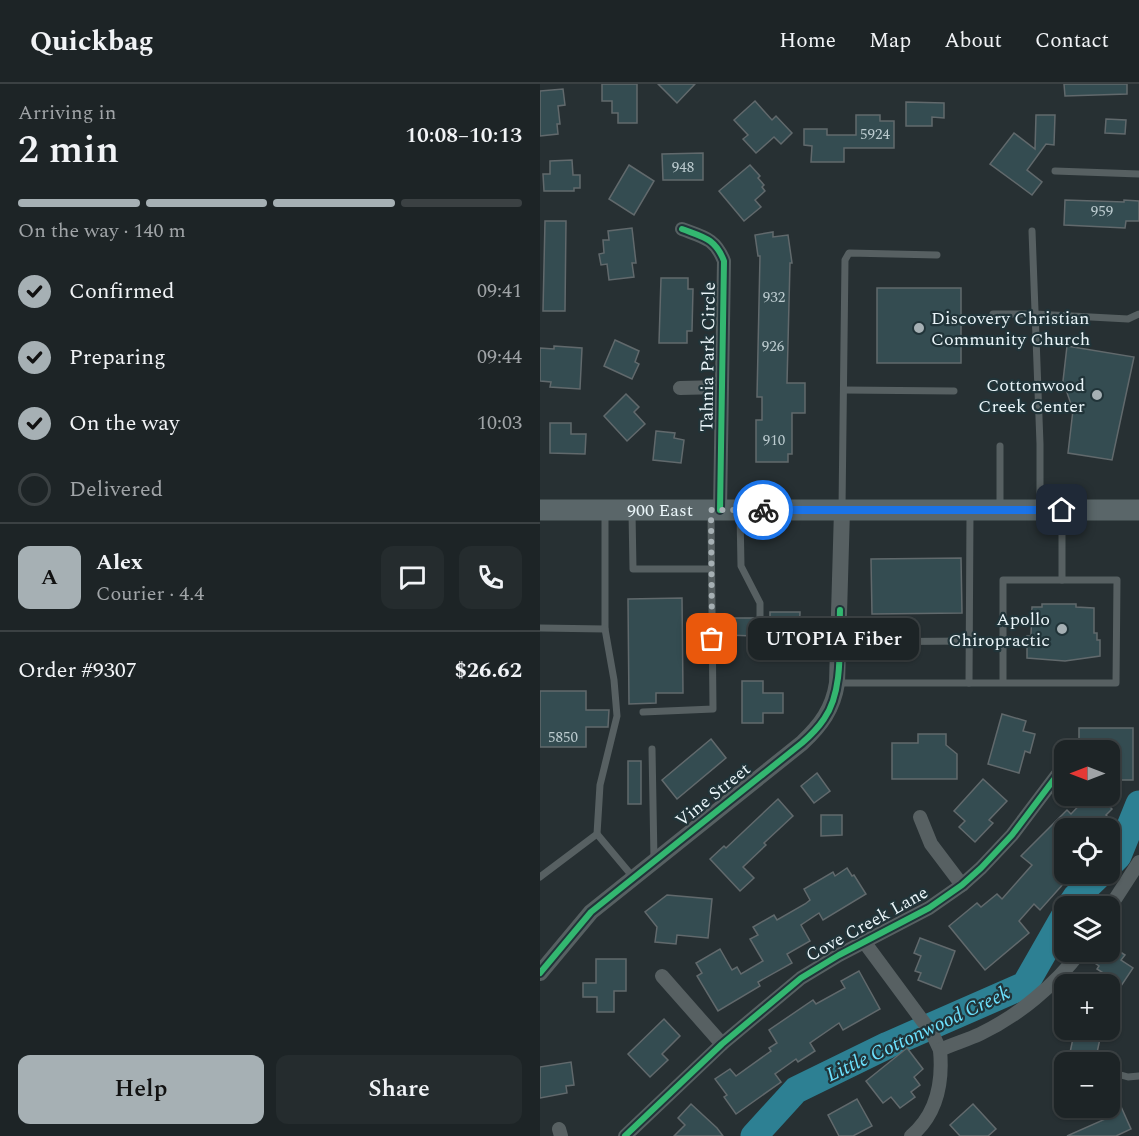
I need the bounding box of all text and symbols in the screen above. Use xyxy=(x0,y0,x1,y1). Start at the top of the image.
text: Quickbag xyxy=(30,20,154,63)
text: Home xyxy=(779,25,836,57)
text: Map xyxy=(869,25,911,57)
text: About xyxy=(944,25,1002,57)
text: Contact xyxy=(1035,25,1109,57)
text: Arriving in xyxy=(18,98,116,128)
text: 10:08–10:13 xyxy=(405,119,522,152)
text: 2 min xyxy=(18,121,119,180)
house number: 5924 xyxy=(860,123,890,146)
house number: 948 xyxy=(672,156,694,179)
house number: 959 xyxy=(1091,200,1113,223)
text: On the way · 140 m xyxy=(18,216,186,246)
icon: check xyxy=(18,275,51,308)
text: Confirmed xyxy=(69,275,175,308)
text: 09:41 xyxy=(477,276,522,306)
street label: Tahnia Park Circle xyxy=(693,282,723,432)
house number: 932 xyxy=(763,286,785,309)
place label: Discovery Christian Community Church xyxy=(931,305,1090,353)
marker: Discovery Christian Community Church xyxy=(912,321,926,335)
house number: 926 xyxy=(762,335,785,358)
icon: check xyxy=(18,341,51,374)
text: Preparing xyxy=(69,341,166,374)
text: 09:44 xyxy=(477,342,522,372)
place label: Cottonwood Creek Center xyxy=(978,372,1085,420)
marker: Cottonwood Creek Center xyxy=(1090,388,1104,402)
icon: check xyxy=(18,407,51,440)
text: On the way xyxy=(69,407,180,440)
text: 10:03 xyxy=(477,408,522,438)
house number: 910 xyxy=(763,429,785,452)
text: Delivered xyxy=(69,473,163,506)
courier xyxy=(733,480,793,540)
pin xyxy=(1036,484,1087,535)
icon: home xyxy=(1045,493,1078,526)
icon: bike xyxy=(747,494,780,527)
street label: 900 East xyxy=(627,497,693,524)
text: Alex xyxy=(96,546,143,579)
button: chat xyxy=(381,546,444,609)
button: phone xyxy=(459,546,522,609)
text: A xyxy=(41,561,58,594)
text: Courier · 4.4 xyxy=(96,579,204,609)
place label: Apollo Chiropractic xyxy=(948,606,1050,654)
pin xyxy=(686,613,737,664)
callout: UTOPIA Fiber xyxy=(748,618,919,660)
icon: bag xyxy=(695,622,728,655)
marker: Apollo Chiropractic xyxy=(1055,622,1069,636)
text: UTOPIA Fiber xyxy=(765,624,902,654)
text: Order #9307 xyxy=(18,654,137,687)
text: $26.62 xyxy=(454,654,522,687)
house number: 5850 xyxy=(548,726,578,749)
north arrow xyxy=(1054,740,1120,806)
map controls xyxy=(1054,740,1120,1118)
street label: Vine Street xyxy=(670,756,756,834)
button: locate xyxy=(1054,818,1120,884)
street label: Cove Creek Lane xyxy=(801,879,933,969)
button: layers xyxy=(1054,896,1120,962)
button: + xyxy=(1054,974,1120,1040)
water label: Little Cottonwood Creek xyxy=(821,978,1016,1090)
button: − xyxy=(1054,1052,1120,1118)
button: Help xyxy=(18,1055,264,1124)
button: Share xyxy=(276,1055,522,1124)

